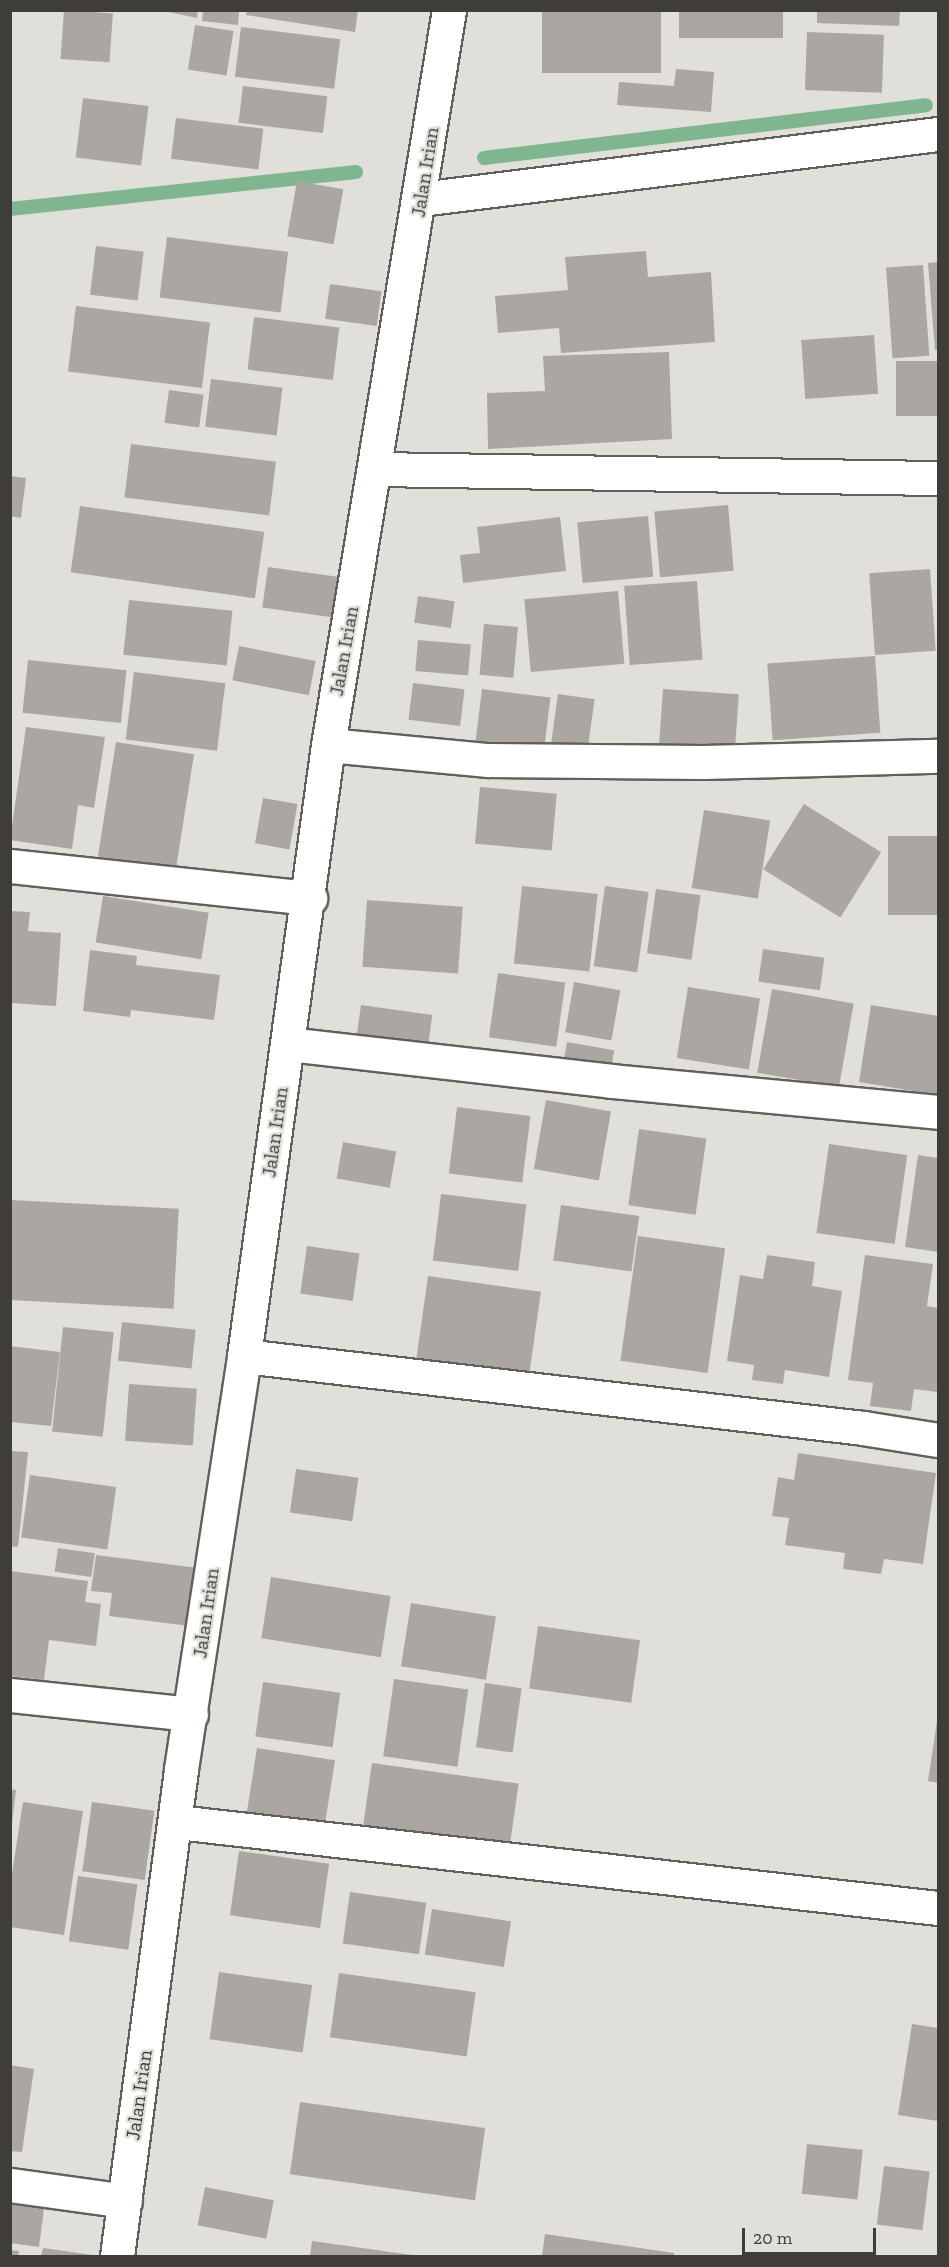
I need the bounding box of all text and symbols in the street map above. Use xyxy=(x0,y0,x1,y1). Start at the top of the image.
street label: Jalan Irian xyxy=(406,125,444,219)
street label: Jalan Irian xyxy=(324,604,364,698)
street label: Jalan Irian xyxy=(257,1085,293,1179)
street label: Jalan Irian xyxy=(188,1566,224,1660)
street label: Jalan Irian xyxy=(121,2048,157,2142)
scale bar xyxy=(745,2216,878,2254)
text: 20 m xyxy=(753,2227,792,2249)

